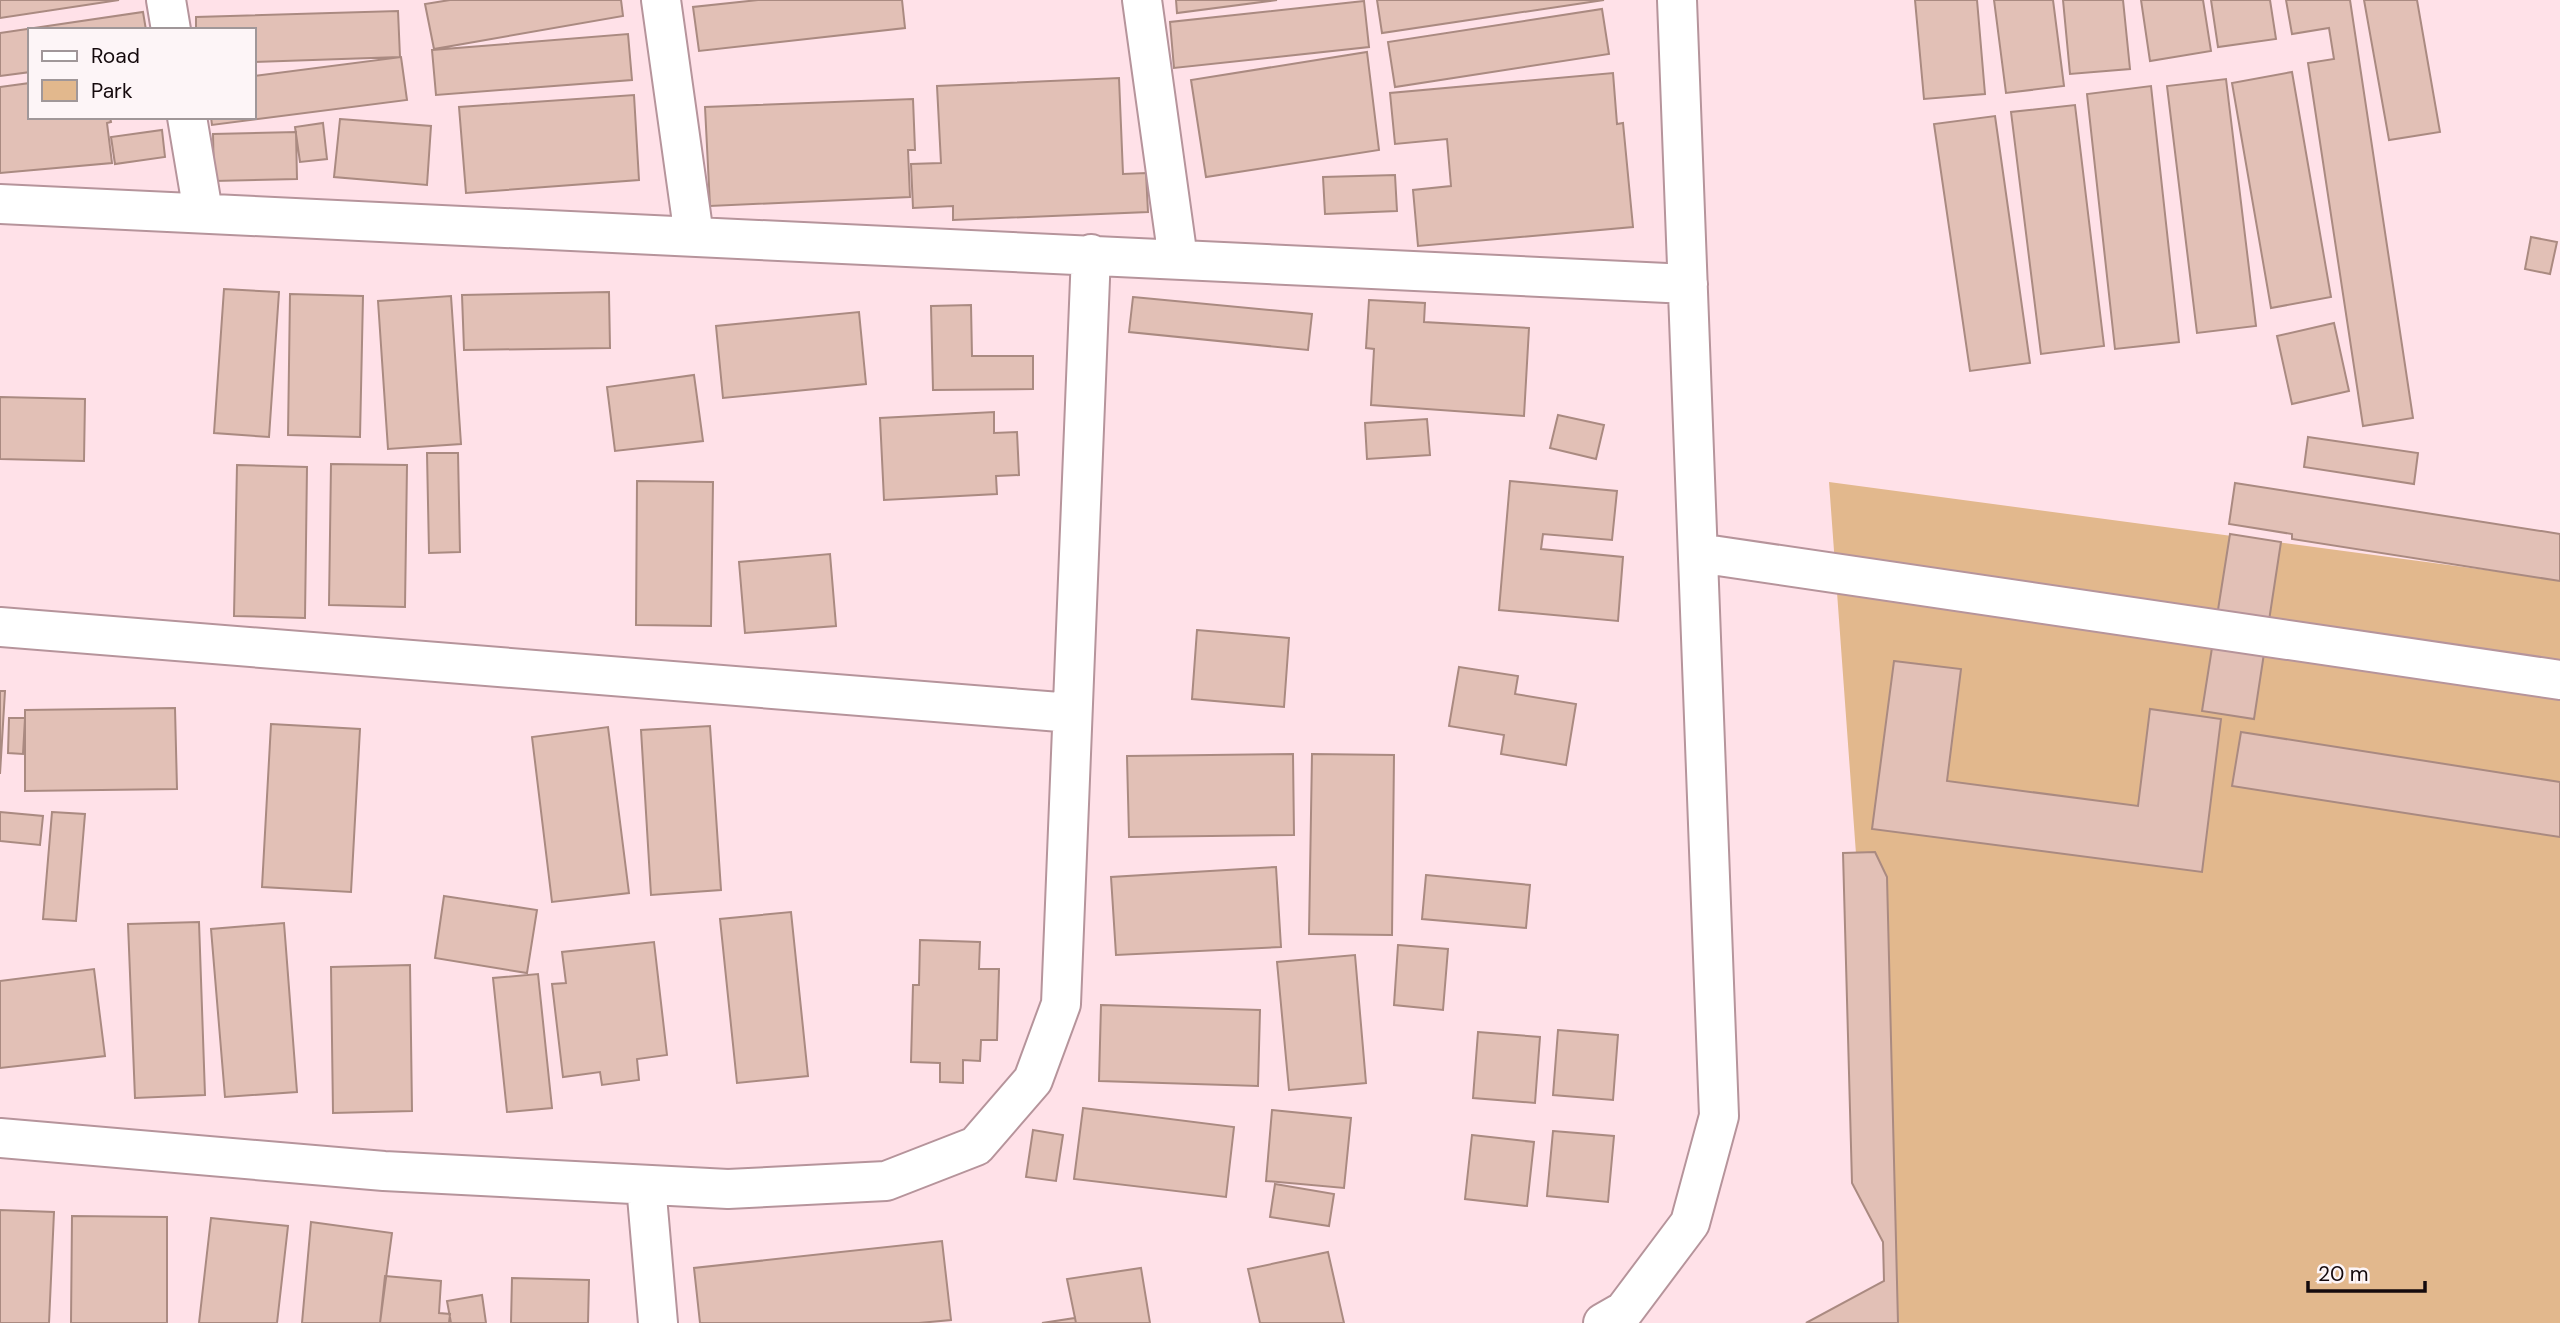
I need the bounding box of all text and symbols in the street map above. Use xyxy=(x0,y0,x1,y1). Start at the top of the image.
legend xyxy=(28,28,256,119)
text: Road xyxy=(91,42,140,70)
text: Park xyxy=(91,77,133,105)
scale bar xyxy=(2308,1250,2425,1294)
text: 20 m xyxy=(2318,1260,2369,1288)

